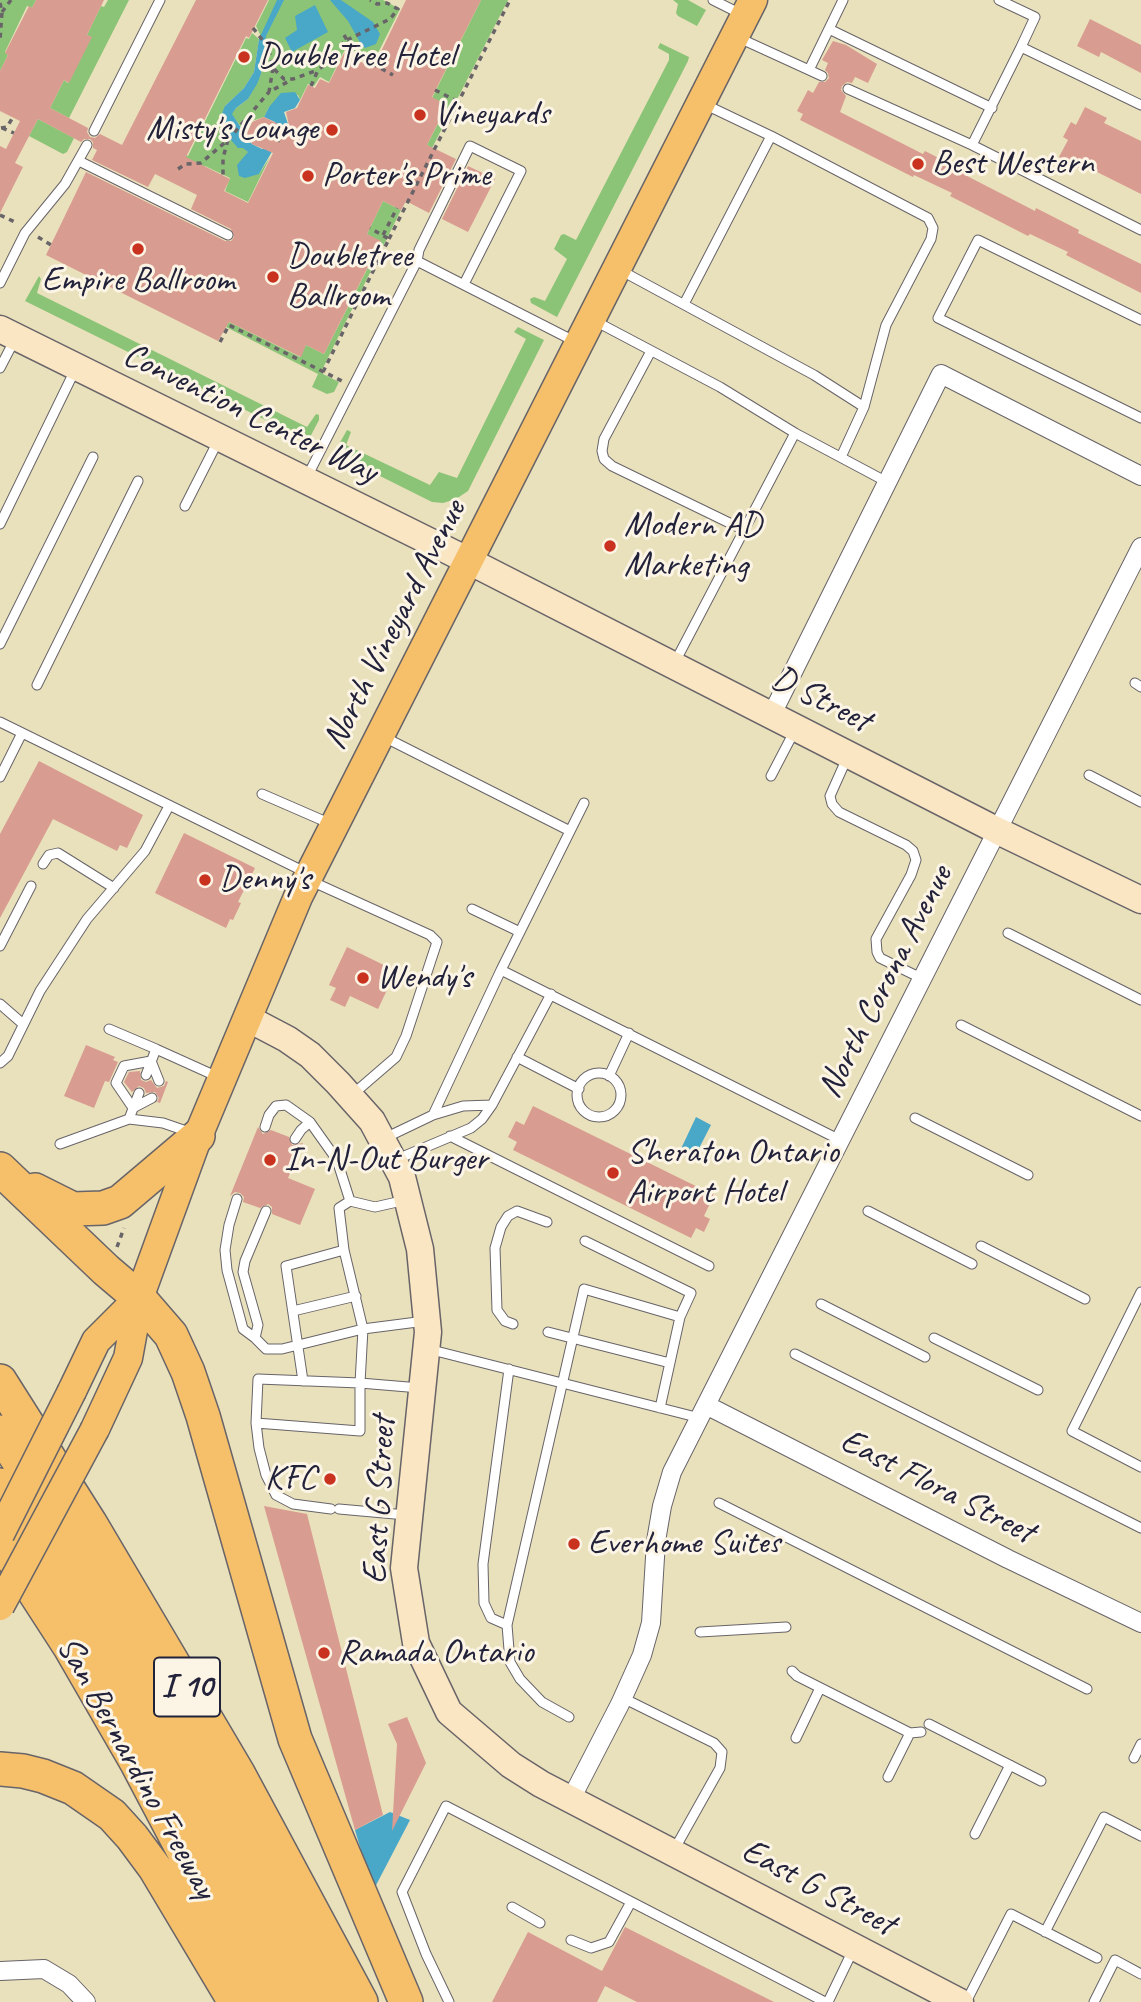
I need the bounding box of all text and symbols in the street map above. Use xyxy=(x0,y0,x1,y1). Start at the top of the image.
place label: DoubleTree Hotel xyxy=(258,36,455,78)
marker: DoubleTree Hotel xyxy=(236,49,252,65)
place label: Vineyards xyxy=(434,94,549,136)
marker: Vineyards xyxy=(412,107,428,123)
place label: Misty's Lounge xyxy=(146,109,318,151)
marker: Misty's Lounge xyxy=(324,122,340,138)
place label: Best Western xyxy=(932,143,1094,185)
place label: Porter's Prime xyxy=(322,155,491,197)
marker: Best Western xyxy=(910,156,926,172)
marker: Porter's Prime xyxy=(300,168,316,184)
place label: Doubletree Ballroom xyxy=(287,236,412,318)
marker: Empire Ballroom xyxy=(130,241,146,257)
place label: Empire Ballroom xyxy=(42,260,234,302)
marker: Doubletree Ballroom xyxy=(265,269,281,285)
street label: Convention Center Way xyxy=(116,334,384,494)
street label: North Vineyard Avenue xyxy=(314,493,476,757)
place label: Modern AD Marketing xyxy=(624,505,761,587)
marker: Modern AD Marketing xyxy=(602,538,618,554)
street label: D Street xyxy=(765,657,877,743)
place label: Denny's xyxy=(219,859,310,901)
street label: North Corona Avenue xyxy=(809,859,963,1105)
marker: Denny's xyxy=(197,872,213,888)
place label: Wendy's xyxy=(377,957,471,999)
marker: Wendy's xyxy=(355,970,371,986)
place label: Sheraton Ontario Airport Hotel xyxy=(627,1132,839,1214)
place label: In-N-Out Burger xyxy=(284,1139,488,1181)
marker: In-N-Out Burger xyxy=(262,1152,278,1168)
marker: Sheraton Ontario Airport Hotel xyxy=(605,1165,621,1181)
street label: East G Street xyxy=(355,1415,405,1585)
street label: East Flora Street xyxy=(833,1420,1041,1554)
place label: KFC xyxy=(265,1458,316,1500)
marker: KFC xyxy=(322,1471,338,1487)
place label: Everhome Suites xyxy=(588,1523,780,1565)
marker: Everhome Suites xyxy=(566,1536,582,1552)
street label: San Bernardino Freeway xyxy=(47,1630,225,1906)
place label: Ramada Ontario xyxy=(338,1632,533,1674)
marker: Ramada Ontario xyxy=(316,1645,332,1661)
road number: I 10 xyxy=(154,1658,220,1716)
street label: East G Street xyxy=(734,1830,902,1946)

